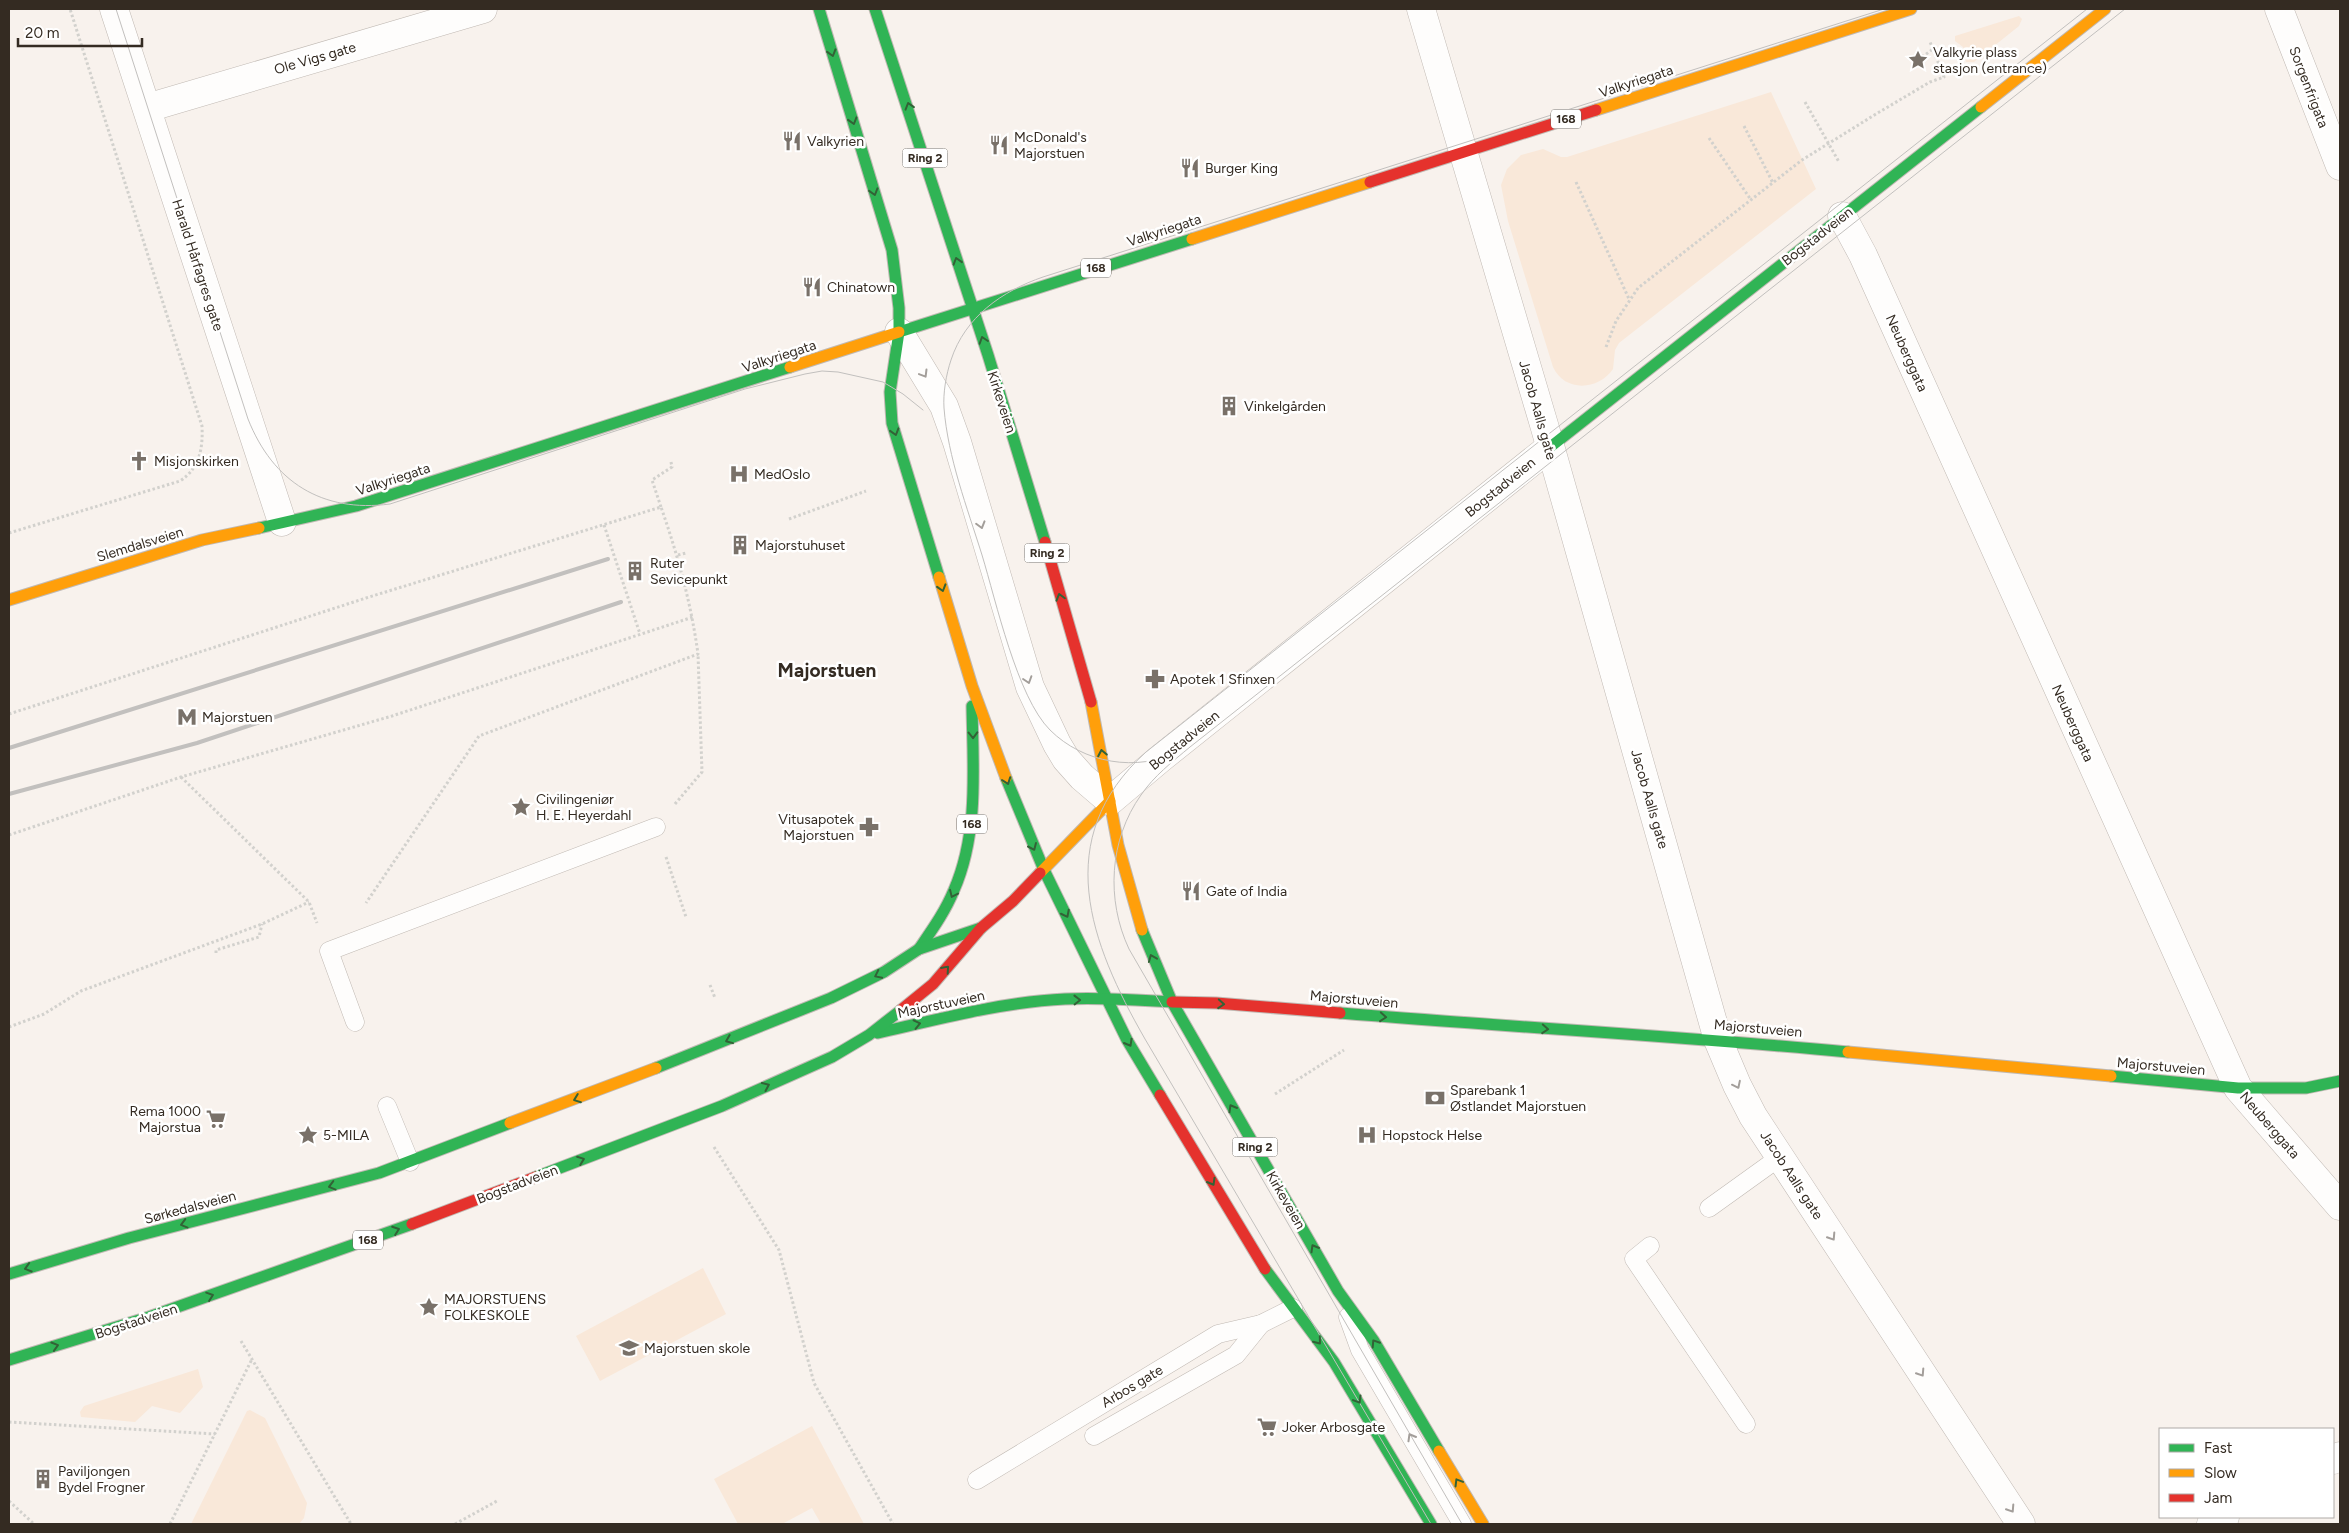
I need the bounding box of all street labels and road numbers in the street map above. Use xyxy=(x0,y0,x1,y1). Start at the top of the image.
street label: Ole Vigs gate xyxy=(272,39,358,78)
street label: Sorgenfrigata xyxy=(2285,44,2332,130)
street label: Valkyriegata xyxy=(1597,62,1675,101)
road number: 168 xyxy=(1551,110,1581,128)
road number: Ring 2 xyxy=(902,148,948,168)
street label: Harald Hårfagres gate xyxy=(168,197,227,334)
street label: Bogstadveien xyxy=(1778,203,1856,269)
street label: Valkyriegata xyxy=(1125,211,1203,250)
road number: 168 xyxy=(1081,258,1111,278)
street label: Neuberggata xyxy=(1882,312,1931,395)
street label: Valkyriegata xyxy=(740,337,818,376)
street label: Jacob Aalls gate xyxy=(1515,358,1560,462)
street label: Kirkeveien xyxy=(984,369,1020,435)
street label: Bogstadveien xyxy=(1462,454,1539,521)
street label: Valkyriegata xyxy=(354,460,432,499)
street label: Slemdalsveien xyxy=(95,523,186,566)
road number: Ring 2 xyxy=(1024,544,1070,562)
street label: Neuberggata xyxy=(2048,682,2097,765)
street label: Bogstadveien xyxy=(1146,707,1223,774)
street label: Jacob Aalls gate xyxy=(1627,747,1672,851)
road number: 168 xyxy=(957,814,987,834)
street label: Majorstuveien xyxy=(896,987,986,1022)
street label: Majorstuveien xyxy=(1309,987,1399,1012)
street label: Majorstuveien xyxy=(1713,1016,1803,1041)
street label: Majorstuveien xyxy=(2116,1054,2206,1079)
street label: Neuberggata xyxy=(2236,1088,2303,1162)
street label: Jacob Aalls gate xyxy=(1757,1128,1827,1223)
road number: Ring 2 xyxy=(1232,1138,1278,1156)
street label: Bogstadveien xyxy=(474,1161,560,1208)
street label: Kirkeveien xyxy=(1262,1168,1309,1232)
street label: Sørkedalsveien xyxy=(142,1187,238,1228)
road number: 168 xyxy=(353,1230,383,1250)
street label: Bogstadveien xyxy=(93,1300,180,1343)
street label: Arbos gate xyxy=(1098,1361,1166,1411)

